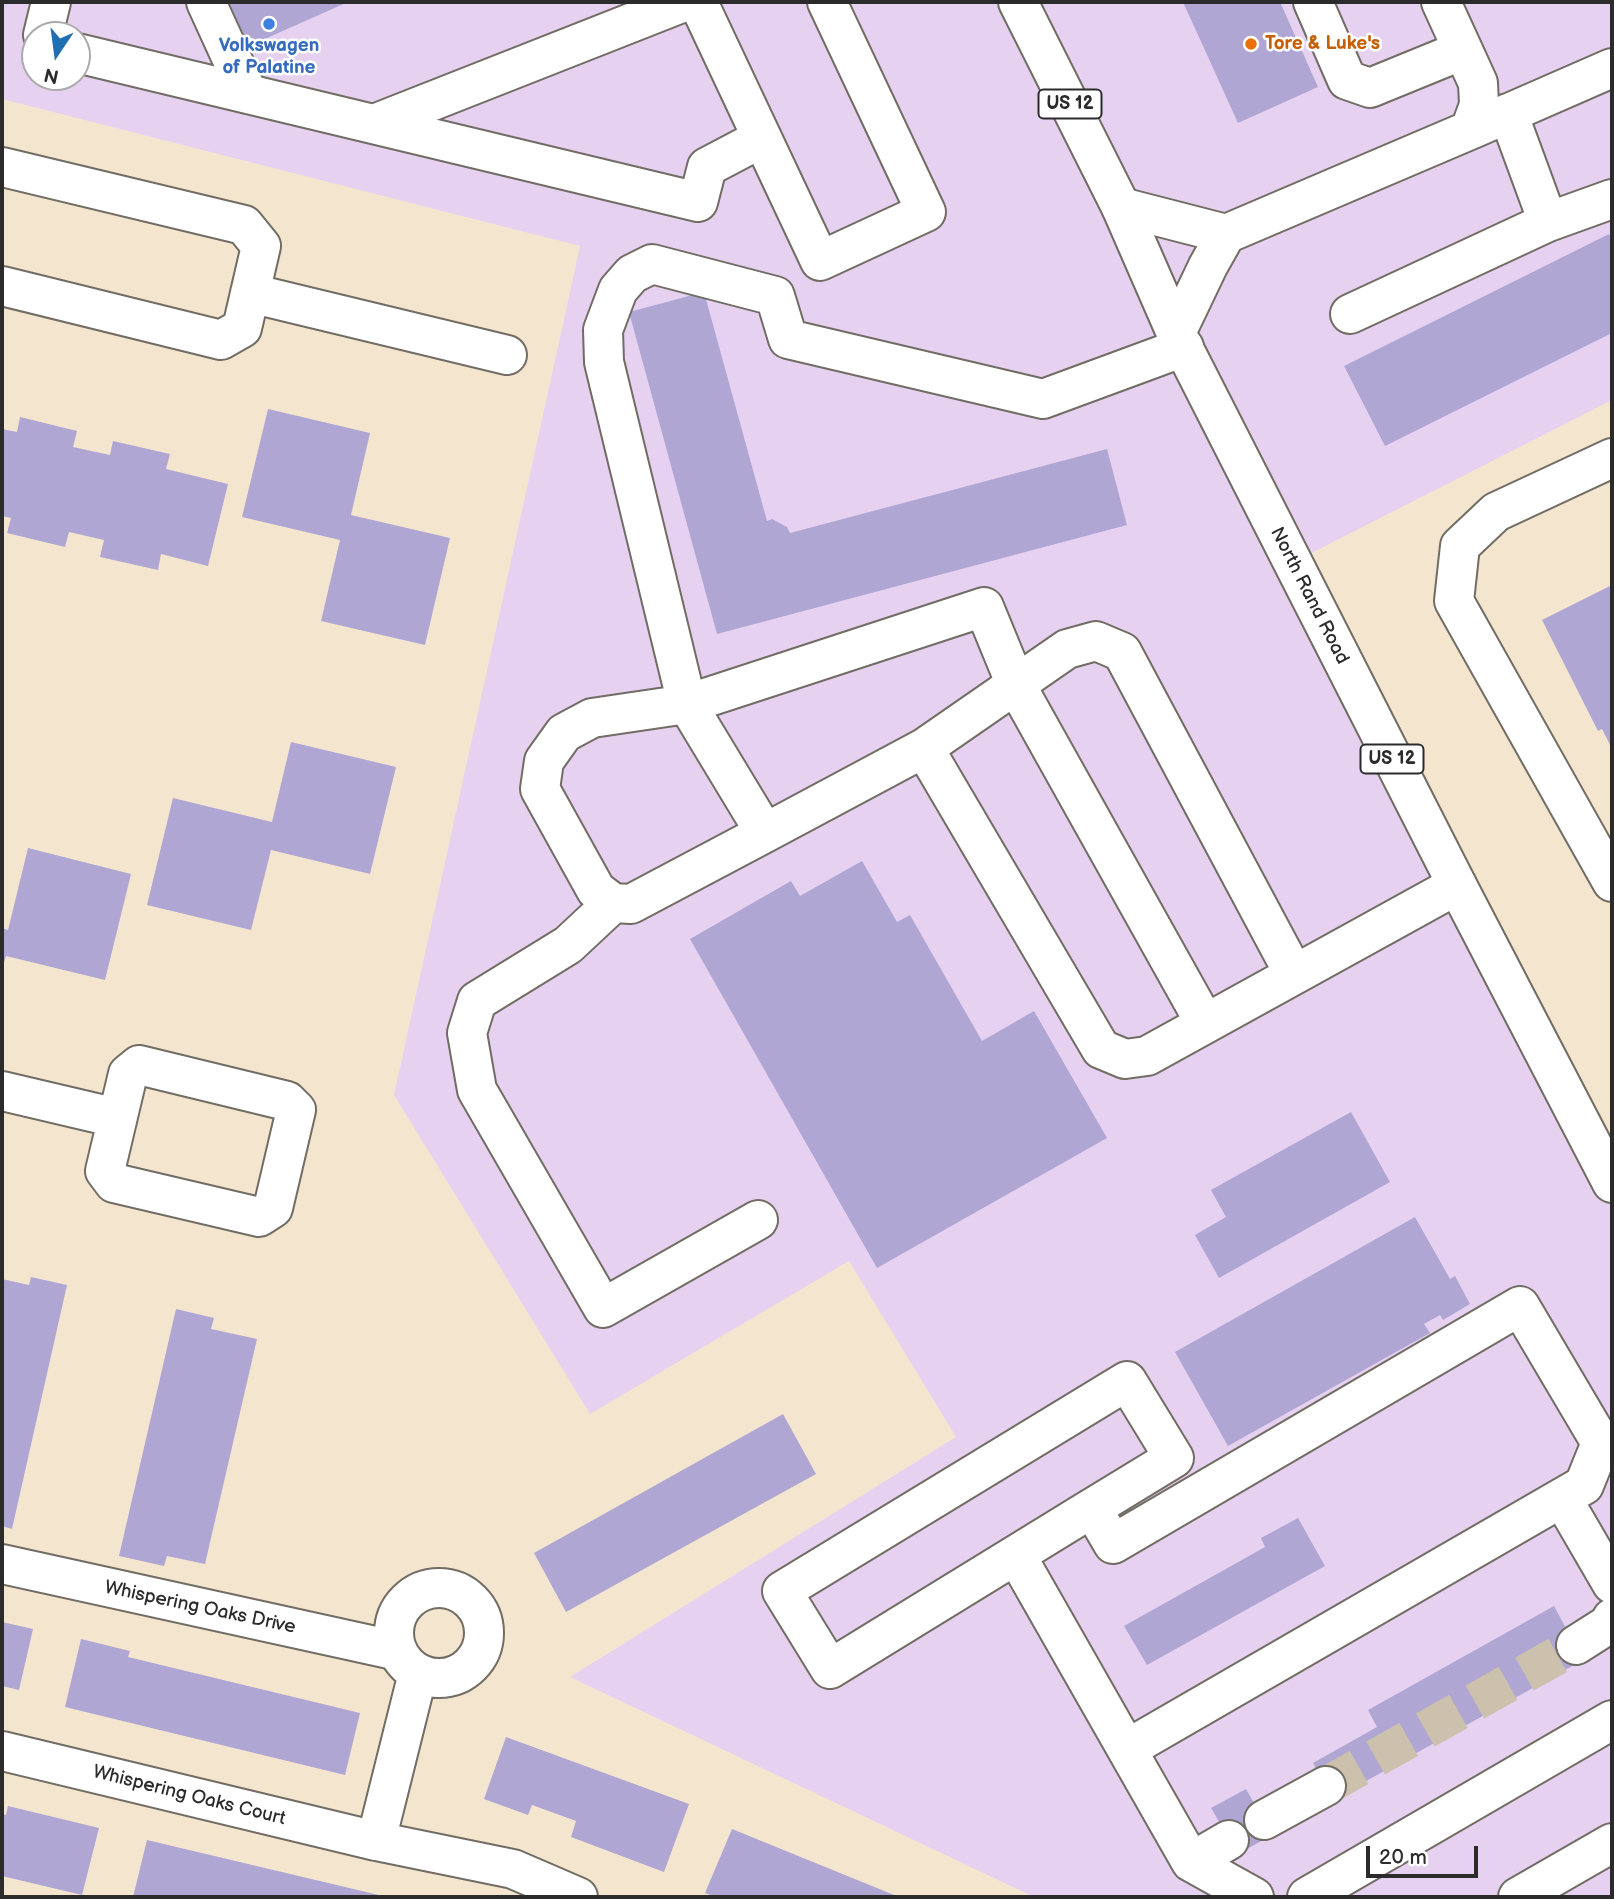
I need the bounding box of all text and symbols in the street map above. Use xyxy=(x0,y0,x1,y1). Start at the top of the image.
marker: Volkswagen of Palatine xyxy=(261,16,277,32)
north arrow xyxy=(21,21,91,91)
place label: Tore & Luke's xyxy=(1265,33,1380,55)
place label: Volkswagen of Palatine xyxy=(219,35,319,79)
marker: Tore & Luke's xyxy=(1243,36,1259,52)
text: N xyxy=(42,62,61,88)
road number: US 12 xyxy=(1038,90,1102,119)
street label: North Rand Road xyxy=(1265,524,1353,668)
road number: US 12 xyxy=(1360,744,1424,774)
street label: Whispering Oaks Drive xyxy=(102,1577,298,1639)
street label: Whispering Oaks Court xyxy=(90,1761,288,1831)
scale bar xyxy=(1369,1832,1481,1876)
text: 20 m xyxy=(1379,1845,1427,1870)

